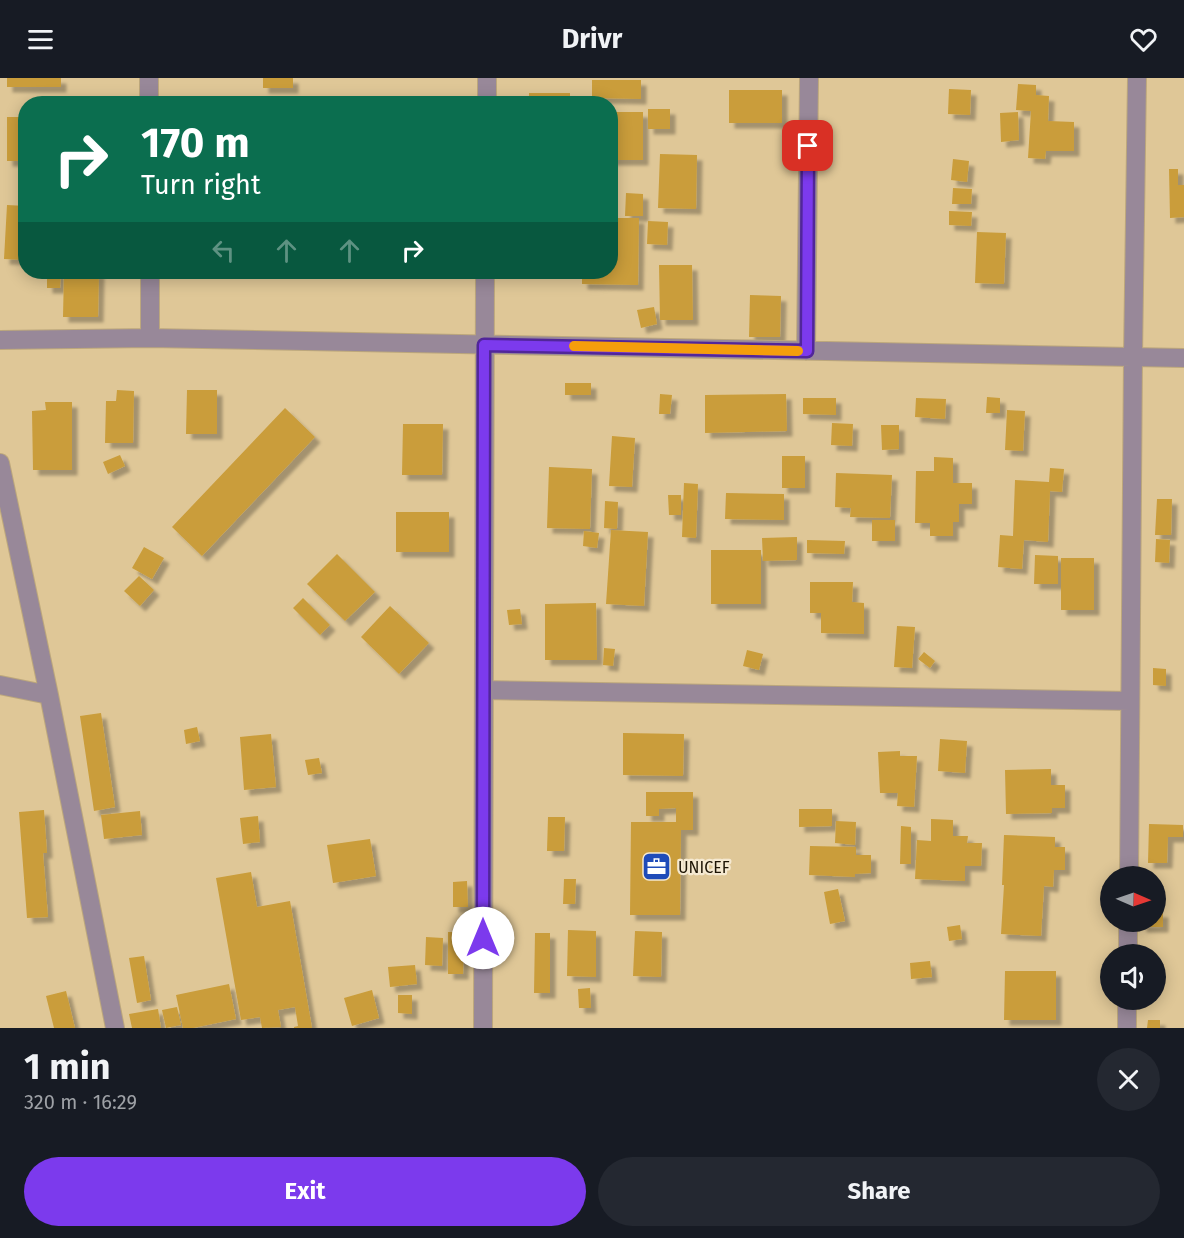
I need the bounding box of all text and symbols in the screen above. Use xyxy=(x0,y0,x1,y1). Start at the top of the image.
icon: menu xyxy=(24,23,57,56)
text: Drivr xyxy=(562,23,622,55)
icon: heart xyxy=(1127,23,1160,56)
text: 170 m xyxy=(141,118,250,168)
icon: right xyxy=(42,120,120,198)
pin xyxy=(782,120,833,171)
icon: arrive xyxy=(791,129,824,162)
text: Turn right xyxy=(141,169,261,201)
icon: left xyxy=(207,234,240,267)
icon: ahead xyxy=(270,234,303,267)
icon: ahead xyxy=(333,234,366,267)
icon: right xyxy=(396,234,429,267)
office icon: UNICEF xyxy=(641,851,673,883)
place label: UNICEF xyxy=(678,858,730,877)
north arrow xyxy=(1100,866,1166,932)
map controls xyxy=(1100,866,1166,1010)
position arrow xyxy=(451,906,515,970)
button: sound xyxy=(1100,944,1166,1010)
text: 1 min xyxy=(24,1045,111,1089)
button: close xyxy=(1097,1048,1160,1111)
text: 320 m · 16:29 xyxy=(24,1090,137,1114)
button: Exit xyxy=(24,1157,586,1226)
button: Share xyxy=(598,1157,1160,1226)

